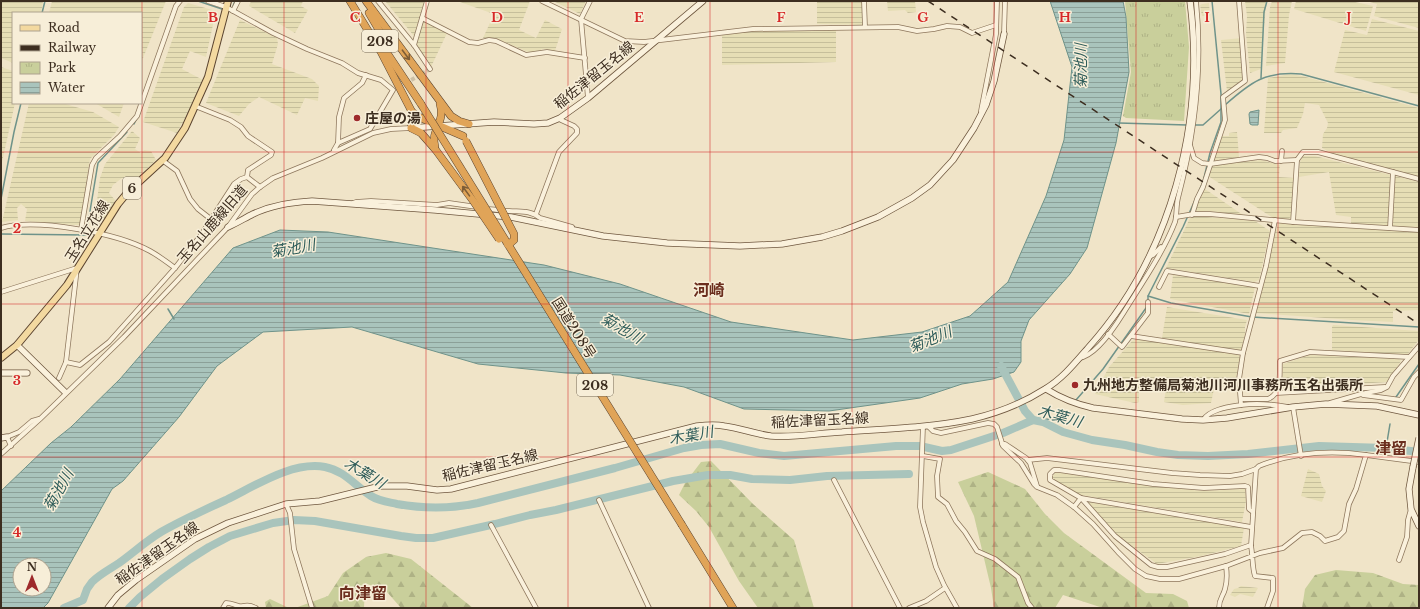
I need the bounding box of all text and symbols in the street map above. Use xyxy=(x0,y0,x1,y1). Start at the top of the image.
text: B xyxy=(208,9,218,26)
text: C xyxy=(350,9,361,26)
text: D xyxy=(491,9,503,26)
text: E xyxy=(634,9,644,26)
text: F xyxy=(777,9,786,26)
text: G xyxy=(917,9,929,26)
text: H xyxy=(1059,9,1071,26)
text: I xyxy=(1204,9,1210,26)
text: J xyxy=(1343,9,1352,26)
legend xyxy=(12,12,142,104)
text: Road xyxy=(48,20,80,35)
road number: 208 xyxy=(362,30,398,52)
street label: 稲佐津留玉名線 xyxy=(550,37,638,113)
text: Railway xyxy=(48,40,97,55)
water label: 菊池川 xyxy=(1071,42,1090,89)
one-way arrow xyxy=(401,49,410,60)
text: Park xyxy=(48,60,76,75)
text: Water xyxy=(47,80,85,95)
place label: 庄屋の湯 xyxy=(365,109,421,127)
marker: 庄屋の湯 xyxy=(352,113,362,123)
road number: 6 xyxy=(123,177,141,199)
street label: 玉名山鹿線旧道 xyxy=(173,181,251,267)
one-way arrow xyxy=(462,185,470,196)
street label: 玉名立花線 xyxy=(61,197,113,265)
text: 2 xyxy=(13,220,21,237)
water label: 菊池川 xyxy=(269,234,319,261)
district label: 河崎 xyxy=(693,280,725,300)
street label: 国道208号 xyxy=(548,294,600,362)
water label: 菊池川 xyxy=(598,309,648,348)
water label: 菊池川 xyxy=(906,321,956,356)
text: 3 xyxy=(13,372,21,389)
road number: 208 xyxy=(577,374,613,396)
place label: 九州地方整備局菊池川河川事務所玉名出張所 xyxy=(1083,376,1363,394)
marker: 九州地方整備局菊池川河川事務所玉名出張所 xyxy=(1070,380,1080,390)
water label: 木葉川 xyxy=(1036,401,1086,432)
street label: 稲佐津留玉名線 xyxy=(771,408,869,432)
water label: 木葉川 xyxy=(667,421,717,448)
district label: 津留 xyxy=(1375,438,1407,458)
street label: 稲佐津留玉名線 xyxy=(440,445,540,485)
water label: 木葉川 xyxy=(341,453,391,494)
water label: 菊池川 xyxy=(39,464,78,514)
street label: 稲佐津留玉名線 xyxy=(112,518,202,588)
text: 4 xyxy=(13,524,22,541)
north arrow xyxy=(12,557,52,597)
text: N xyxy=(27,560,38,574)
district label: 向津留 xyxy=(339,583,387,603)

